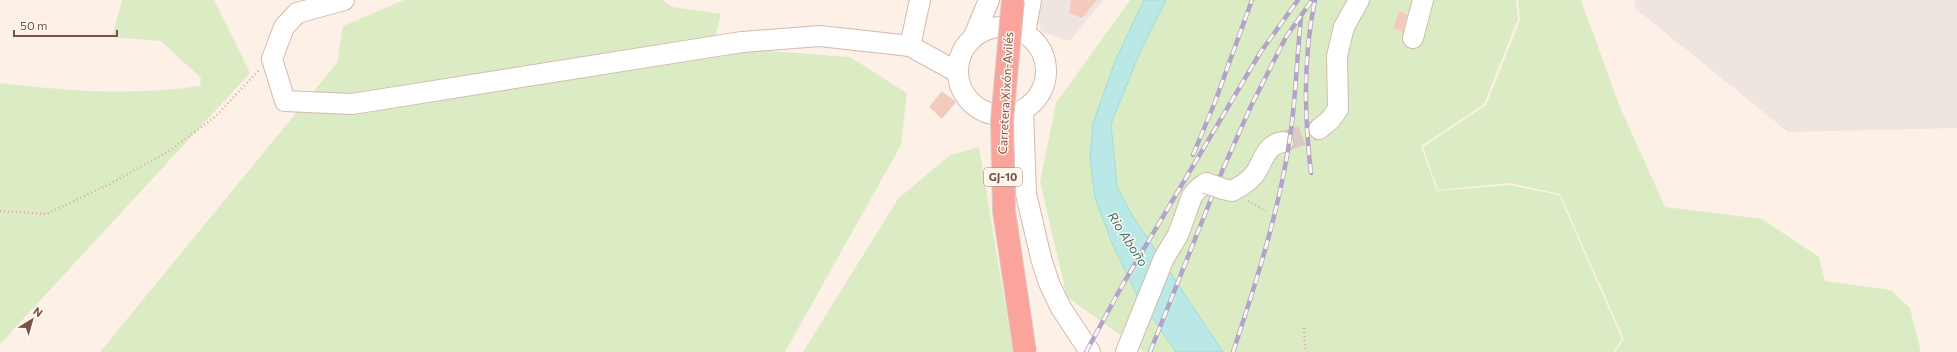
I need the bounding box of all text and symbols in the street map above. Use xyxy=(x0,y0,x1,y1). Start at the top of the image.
scale bar xyxy=(14,12,117,38)
text: 50 m xyxy=(20,18,48,32)
street label: Carretera Xixón-Avilés xyxy=(995,31,1015,155)
road number: GJ-10 xyxy=(984,168,1022,186)
water label: Rio Aboño xyxy=(1104,209,1152,270)
north arrow xyxy=(12,300,52,340)
text: N xyxy=(31,304,46,319)

